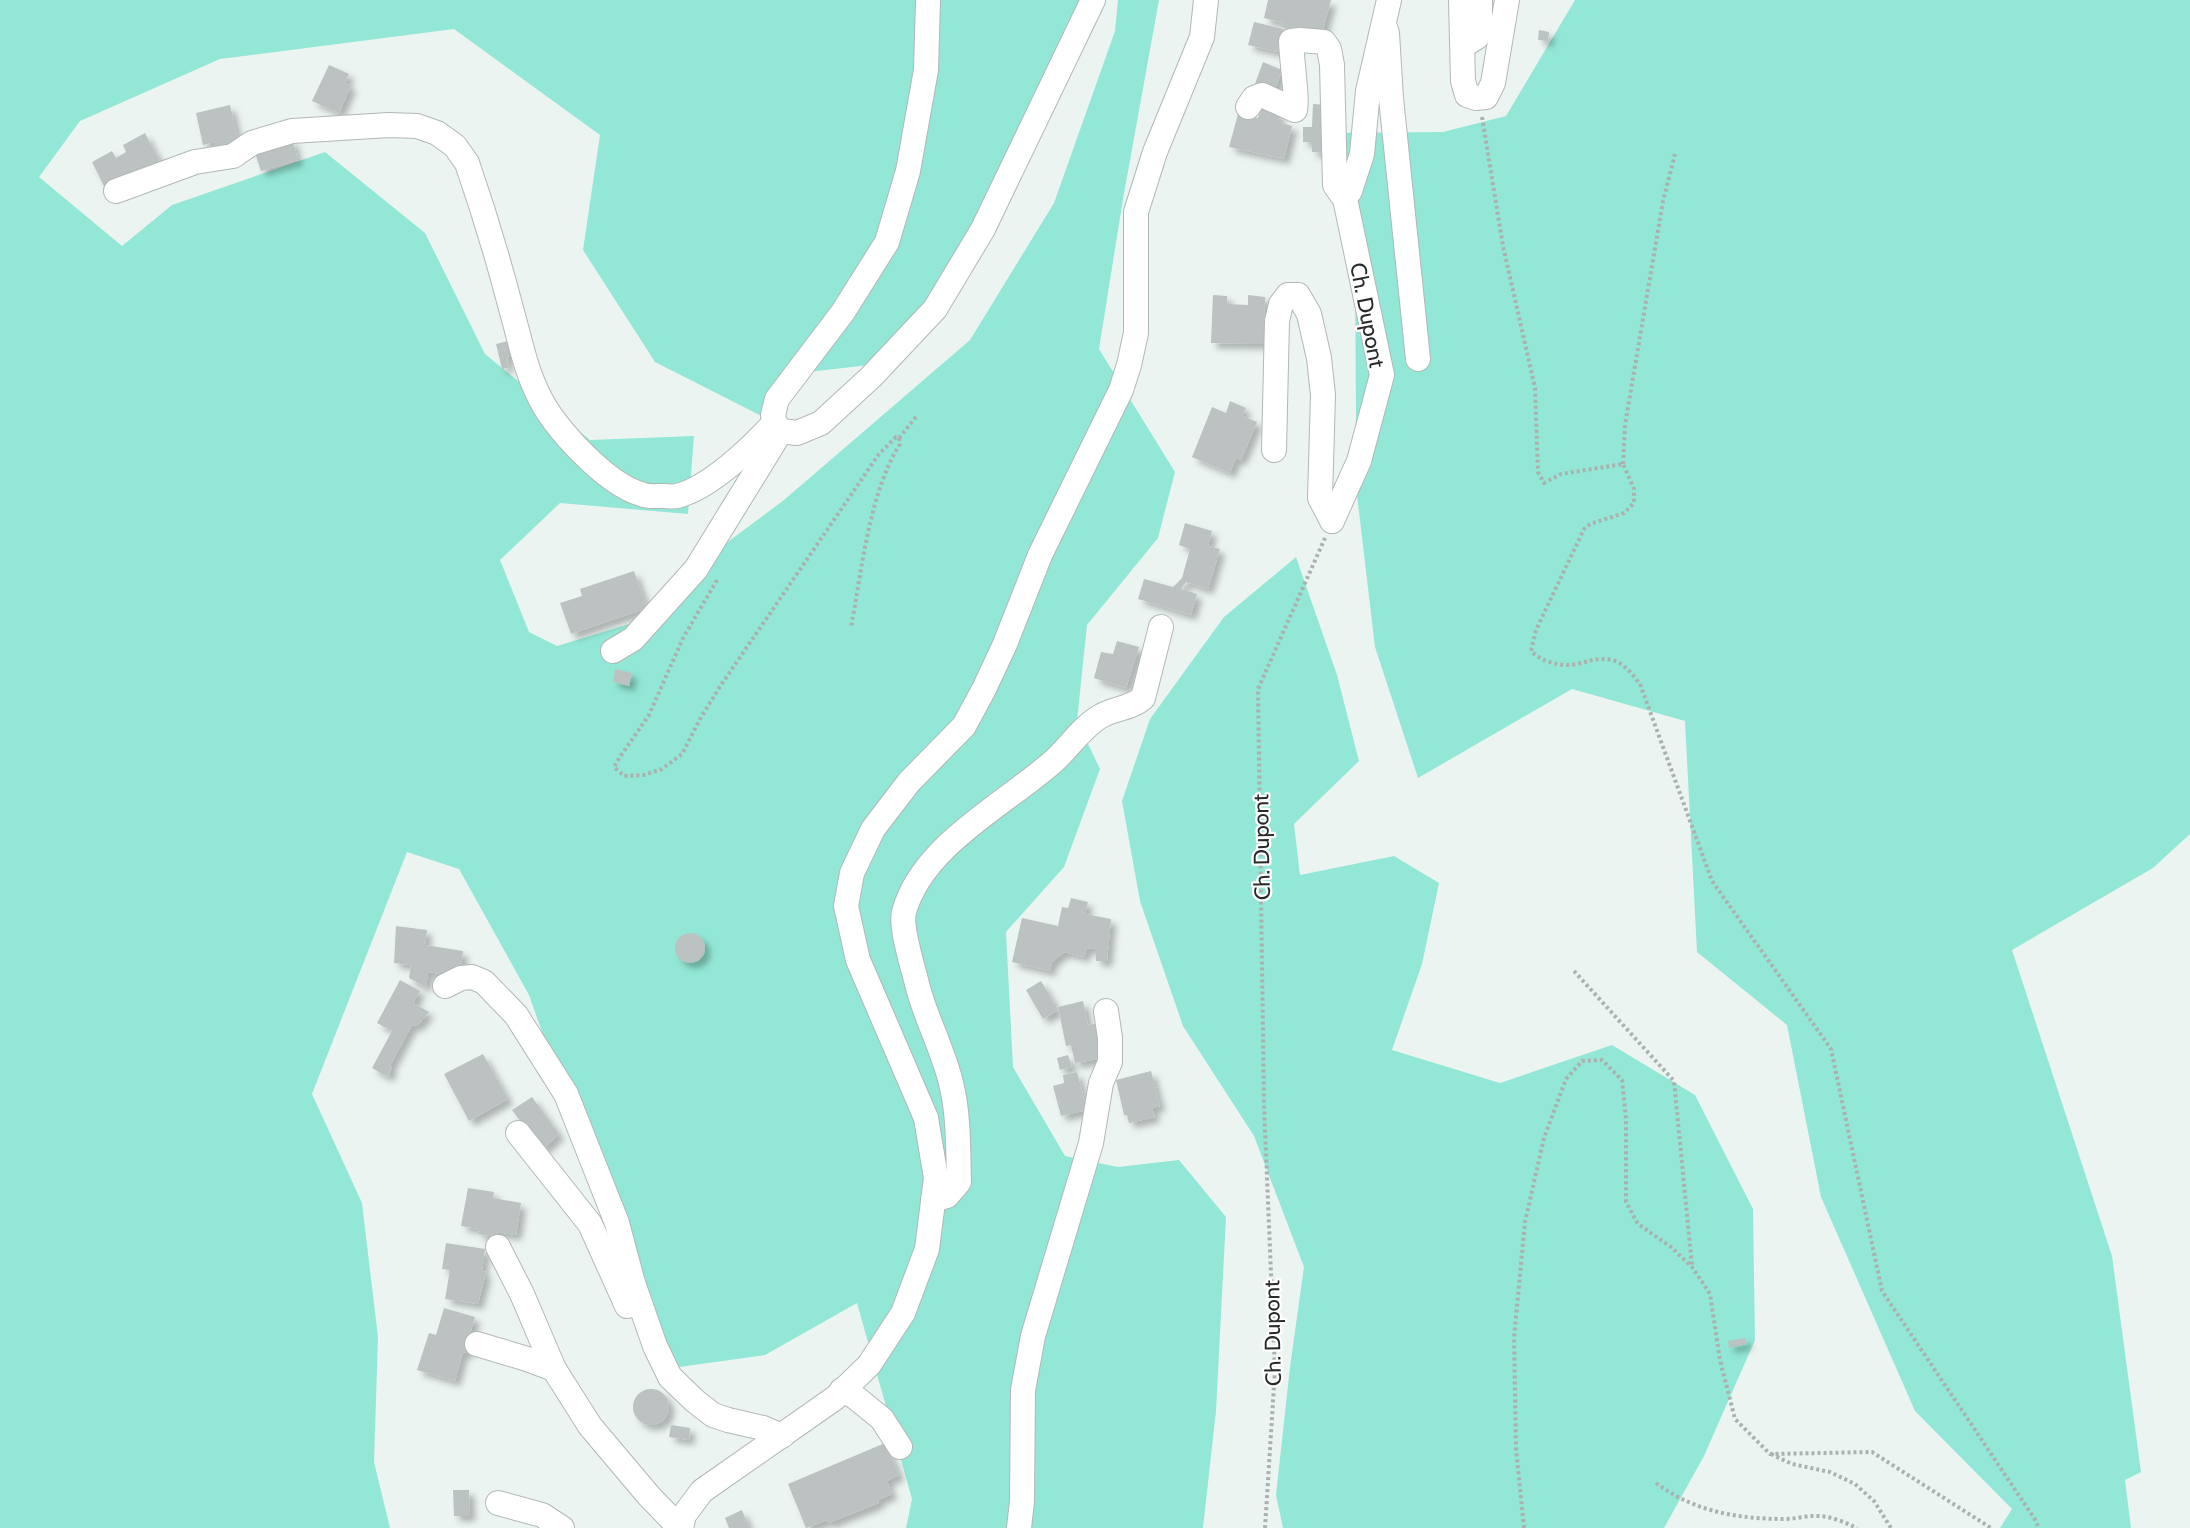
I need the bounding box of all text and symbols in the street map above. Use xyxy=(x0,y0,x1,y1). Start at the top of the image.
street label: Ch. Dupont xyxy=(1344,260,1391,370)
street label: Ch. Dupont xyxy=(1247,793,1276,900)
street label: Ch. Dupont xyxy=(1258,1279,1287,1386)

